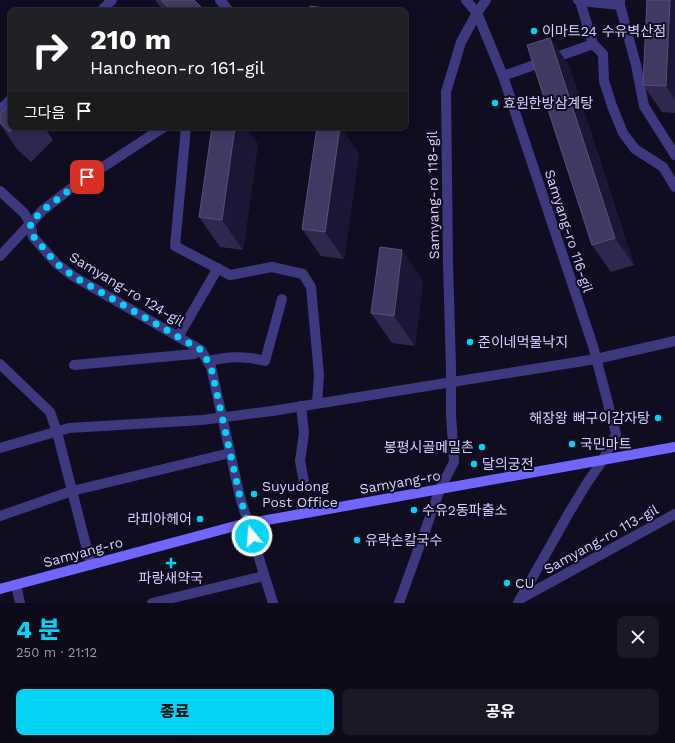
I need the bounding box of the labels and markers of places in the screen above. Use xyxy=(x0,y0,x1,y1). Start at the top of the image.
place label: 이마트24 수유벽산점 xyxy=(542,23,666,39)
marker: 이마트24 수유벽산점 xyxy=(529,26,539,36)
place label: 효원한방삼계탕 xyxy=(503,95,593,111)
marker: 효원한방삼계탕 xyxy=(490,98,500,108)
pin xyxy=(70,160,104,194)
place label: 준이네먹물낙지 xyxy=(478,334,568,350)
marker: 준이네먹물낙지 xyxy=(465,337,475,347)
place label: 해장왕 뼈구이감자탕 xyxy=(529,410,650,426)
marker: 해장왕 뼈구이감자탕 xyxy=(653,413,663,423)
place label: 국민마트 xyxy=(580,436,632,452)
place label: 봉평시골메밀촌 xyxy=(384,439,474,455)
marker: 국민마트 xyxy=(567,439,577,449)
marker: 봉평시골메밀촌 xyxy=(477,442,487,452)
place label: 달의궁전 xyxy=(482,456,534,472)
marker: 달의궁전 xyxy=(469,459,479,469)
place label: Suyudong Post Office xyxy=(262,478,338,510)
marker: Suyudong Post Office xyxy=(249,489,259,499)
place label: 수유2동파출소 xyxy=(422,502,508,518)
marker: 수유2동파출소 xyxy=(409,505,419,515)
place label: 라피아헤어 xyxy=(128,511,192,527)
marker: 라피아헤어 xyxy=(195,514,205,524)
place label: 유락손칼국수 xyxy=(365,532,442,548)
marker: 유락손칼국수 xyxy=(352,535,362,545)
marker: 파랑새약국 xyxy=(166,558,176,568)
place label: 파랑새약국 xyxy=(139,570,203,586)
place label: CU xyxy=(515,575,535,591)
marker: CU xyxy=(502,578,512,588)

